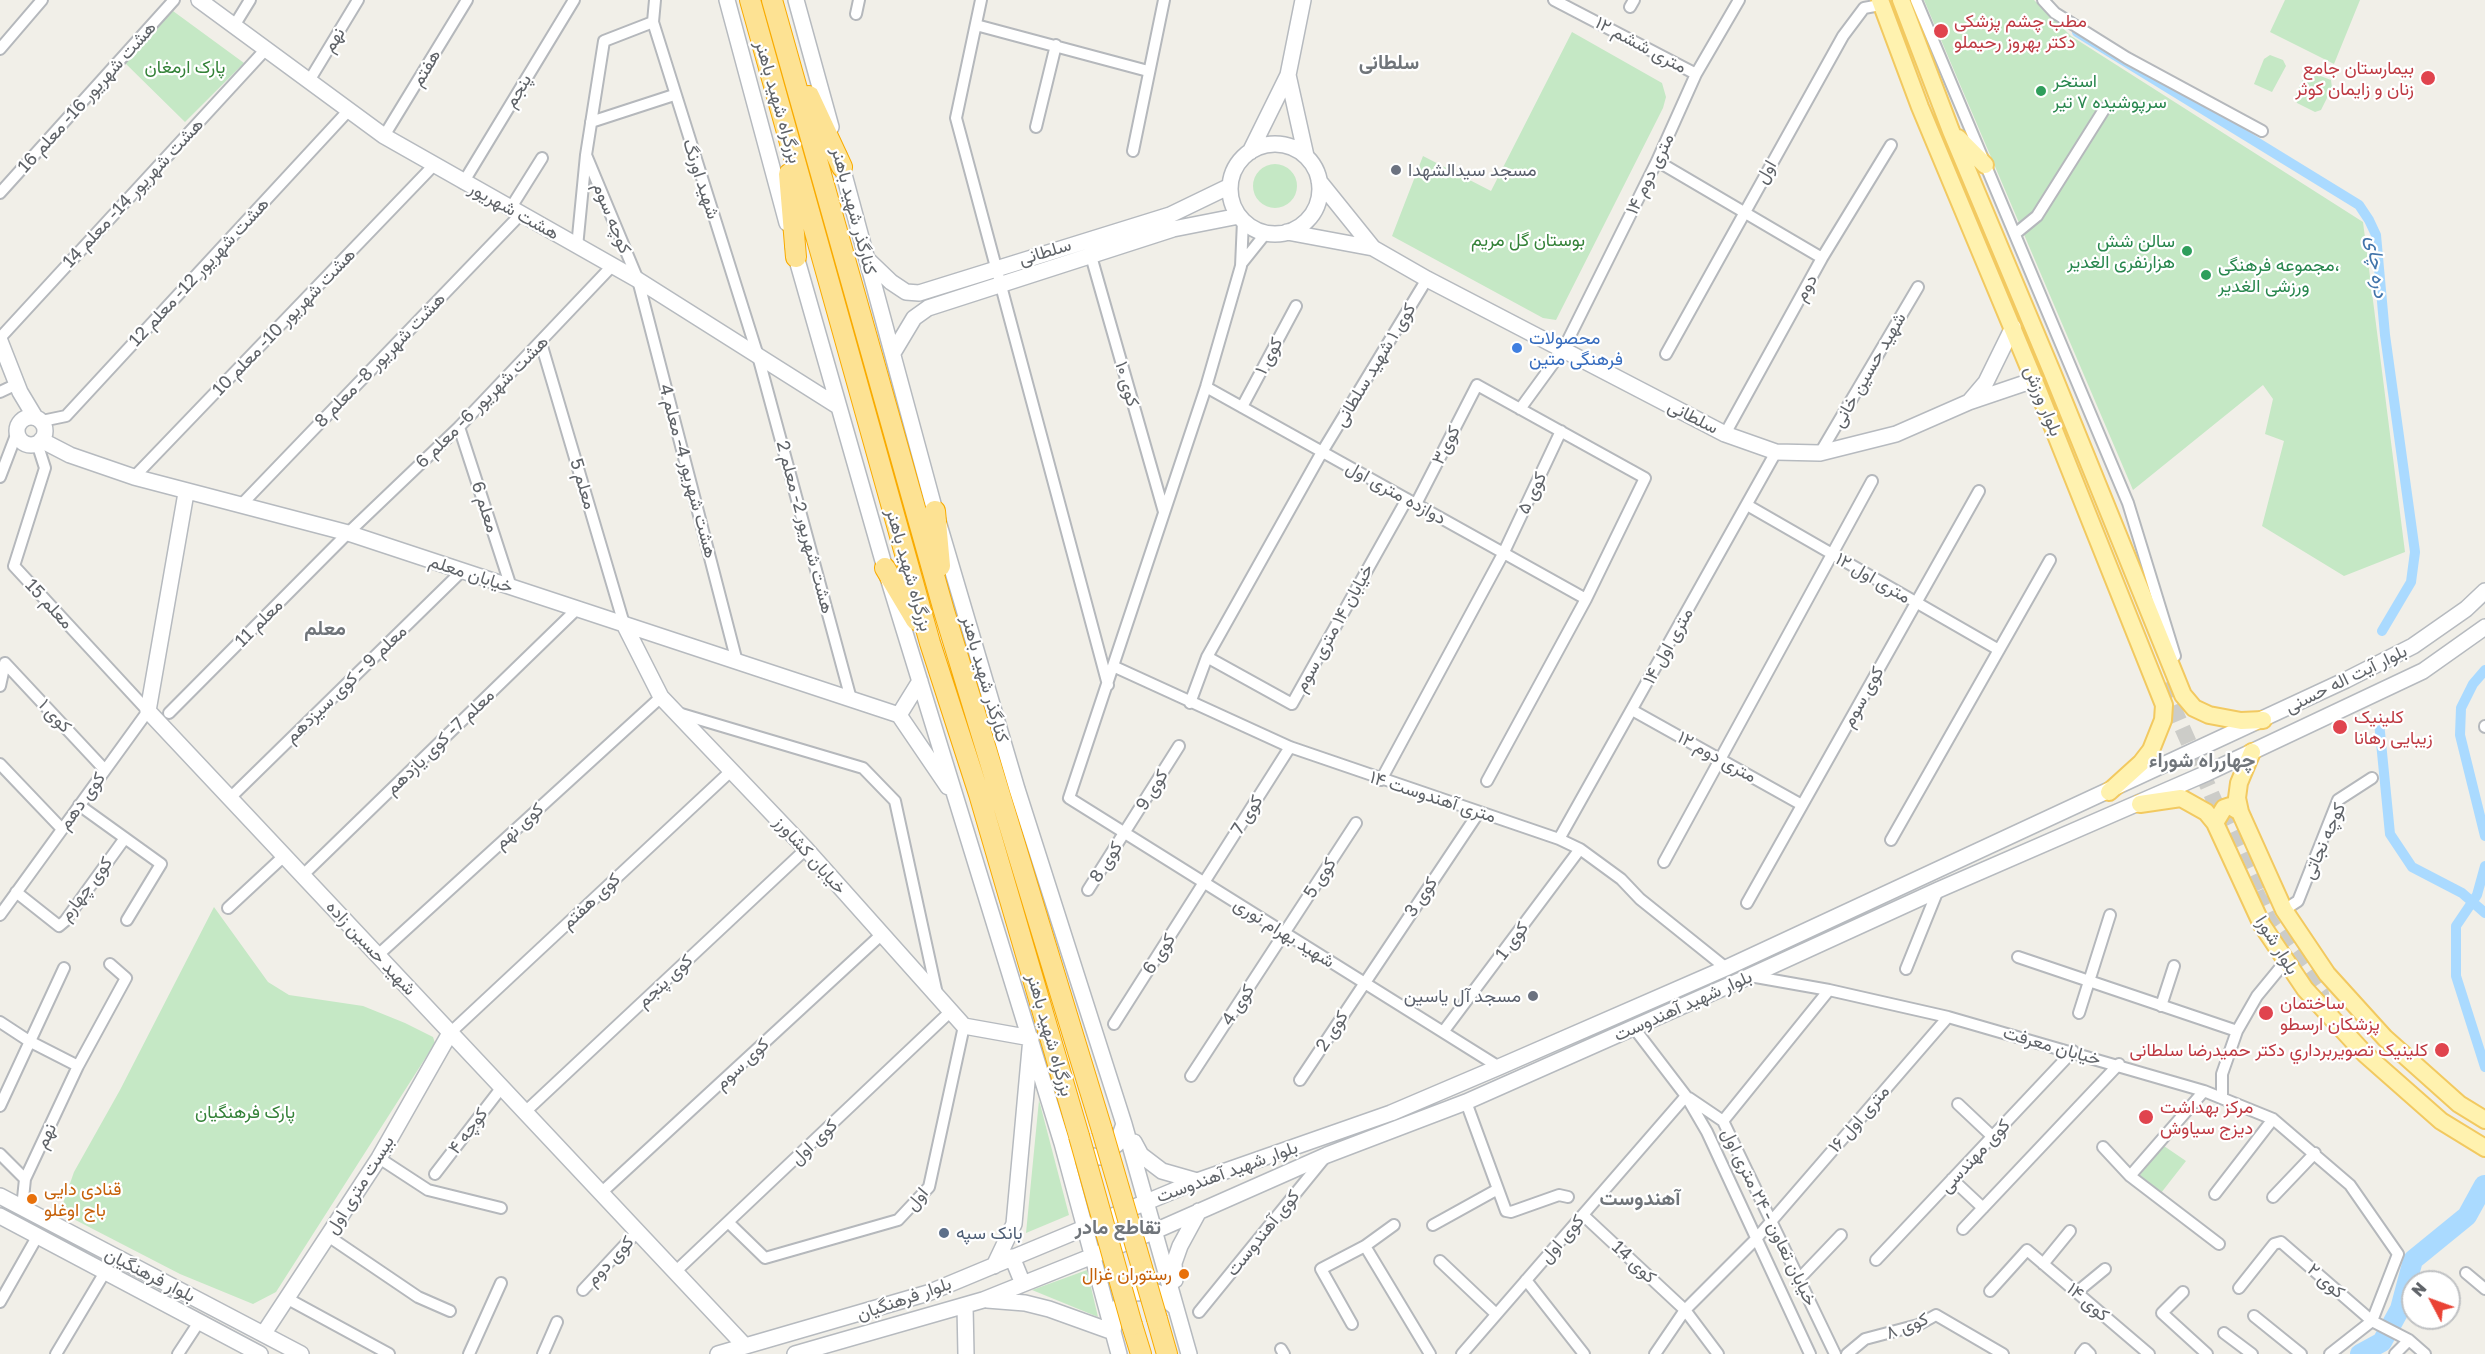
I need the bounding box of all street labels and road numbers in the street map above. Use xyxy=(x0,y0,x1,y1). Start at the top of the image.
street label: ۱۲ متری ششم xyxy=(1592,12,1690,78)
street label: هشت شهریور 16- معلم 16 xyxy=(13,17,161,177)
street label: نهم xyxy=(318,24,350,56)
street label: بزرگراه شهید باهنر xyxy=(750,38,806,166)
street label: هفتم xyxy=(407,46,445,90)
street label: پنجم xyxy=(500,70,536,112)
street label: هشت شهریور 14- معلم 14 xyxy=(58,114,208,272)
street label: ۱۴ متری دوم xyxy=(1621,130,1679,218)
street label: شهید اورنگ xyxy=(678,136,724,222)
street label: کنارگذر شهید باهنر xyxy=(827,145,881,277)
street label: اول xyxy=(1751,156,1781,188)
street label: هشت شهریور xyxy=(465,177,563,245)
street label: کوچه سوم xyxy=(588,179,636,257)
street label: هشت شهریور 12- معلم 12 xyxy=(124,193,274,351)
street label: سلطانی xyxy=(1016,234,1074,270)
street label: هشت شهریور 10- معلم 10 xyxy=(208,244,360,400)
street label: دوم xyxy=(1790,271,1822,305)
street label: هشت شهریور 8- معلم 8 xyxy=(310,288,450,432)
street label: کوی ۱ شهید سلطانی xyxy=(1330,299,1420,431)
street label: شهید حسین خانی xyxy=(1827,309,1911,431)
street label: هشت شهریور 6- معلم 6 xyxy=(411,331,553,473)
street label: کوی ۱ xyxy=(1250,334,1288,378)
street label: کوی ۱۰ xyxy=(1110,359,1144,409)
street label: بلوار ورزش xyxy=(2019,363,2067,439)
street label: هشت شهریور 4- معلم 4 xyxy=(654,382,722,560)
street label: سلطانی xyxy=(1664,395,1722,439)
street label: کوی۳ xyxy=(1427,422,1465,468)
street label: هشت شهریور 2- معلم 2 xyxy=(772,438,838,616)
street label: معلم 5 xyxy=(565,456,601,512)
street label: دوازده متری اول xyxy=(1342,457,1450,529)
street label: کوی ۵ xyxy=(1513,469,1551,517)
street label: معلم 6 xyxy=(467,479,503,535)
street label: بزرگراه شهید باهنر xyxy=(881,506,937,634)
street label: ۱۲ متری اول xyxy=(1832,548,1914,608)
street label: خیابان معلم xyxy=(426,550,516,598)
street label: خیابان ۱۴ متری سوم xyxy=(1290,560,1378,696)
street label: معلم 15 xyxy=(20,574,78,634)
street label: معلم 11 xyxy=(231,595,287,651)
street label: ۱۴ متری اول xyxy=(1638,604,1698,688)
street label: کنارگذر شهید باهنر xyxy=(957,613,1013,745)
street label: معلم 9 - کوی سیزدهم xyxy=(281,620,411,748)
street label: بلوار آیت اله حسنی xyxy=(2281,640,2411,718)
street label: کوی سوم xyxy=(1838,663,1888,731)
street label: معلم 7- کوی یازدهم xyxy=(381,684,499,800)
street label: کوی ۱ xyxy=(34,695,76,737)
street label: ۱۲ متری دوم xyxy=(1674,727,1760,787)
street label: کوی 9 xyxy=(1131,766,1173,814)
street label: ۱۴ متری آهندوست xyxy=(1367,766,1499,828)
street label: کوی دهم xyxy=(54,768,110,834)
street label: کوی 7 xyxy=(1227,791,1267,839)
street label: کوی نهم xyxy=(490,798,548,854)
street label: کوچه نجاتی xyxy=(2298,800,2350,882)
street label: خیابان کشاورز xyxy=(769,811,851,899)
street label: کوی 8 xyxy=(1085,838,1127,886)
street label: کوی چهارم xyxy=(55,853,117,925)
street label: کوی 5 xyxy=(1299,854,1341,902)
street label: کوی هفتم xyxy=(557,868,625,934)
street label: کوی 3 xyxy=(1400,873,1442,921)
street label: شهید بهرام نوری xyxy=(1229,893,1339,973)
street label: شهید حسین زاده xyxy=(322,896,420,1000)
street label: بلوار شورا xyxy=(2251,912,2303,978)
street label: کوی 1 xyxy=(1491,918,1533,964)
street label: کوی 6 xyxy=(1138,930,1180,978)
street label: کوی پنجم xyxy=(633,950,697,1012)
street label: بلوار شهید آهندوست xyxy=(1611,966,1755,1046)
street label: بزرگراه شهید باهنر xyxy=(1022,971,1078,1099)
street label: کوی 4 xyxy=(1217,981,1259,1029)
street label: کوی 2 xyxy=(1311,1007,1353,1055)
street label: خیابان معرفت xyxy=(2001,1022,2103,1070)
street label: کوی سوم xyxy=(710,1034,774,1094)
street label: ۱۶ متری اول xyxy=(1824,1081,1894,1157)
street label: کوچه ۴ xyxy=(444,1104,492,1158)
street label: کوی اول xyxy=(786,1114,842,1170)
street label: کوی مهندسی xyxy=(1935,1115,2015,1197)
street label: نهم xyxy=(31,1120,61,1152)
street label: خیابان تعاون - ۲۴ متری اول xyxy=(1717,1125,1821,1309)
street label: بیست متری اول xyxy=(321,1132,399,1238)
street label: بلوار شهید آهندوست xyxy=(1153,1136,1301,1208)
street label: اول xyxy=(901,1183,933,1215)
street label: کوی آهندوست xyxy=(1222,1186,1304,1280)
street label: کوی اول xyxy=(1535,1210,1589,1268)
street label: کوی دوم xyxy=(581,1232,639,1290)
street label: کوی 14 xyxy=(1607,1236,1661,1288)
street label: بلوار فرهنگیان xyxy=(101,1243,199,1307)
street label: کوی ۲ xyxy=(2303,1259,2349,1303)
street label: بلوار فرهنگیان xyxy=(854,1273,954,1325)
street label: کوی ۱۴ xyxy=(2062,1278,2114,1326)
street label: کوی ۸ xyxy=(1883,1308,1931,1344)

